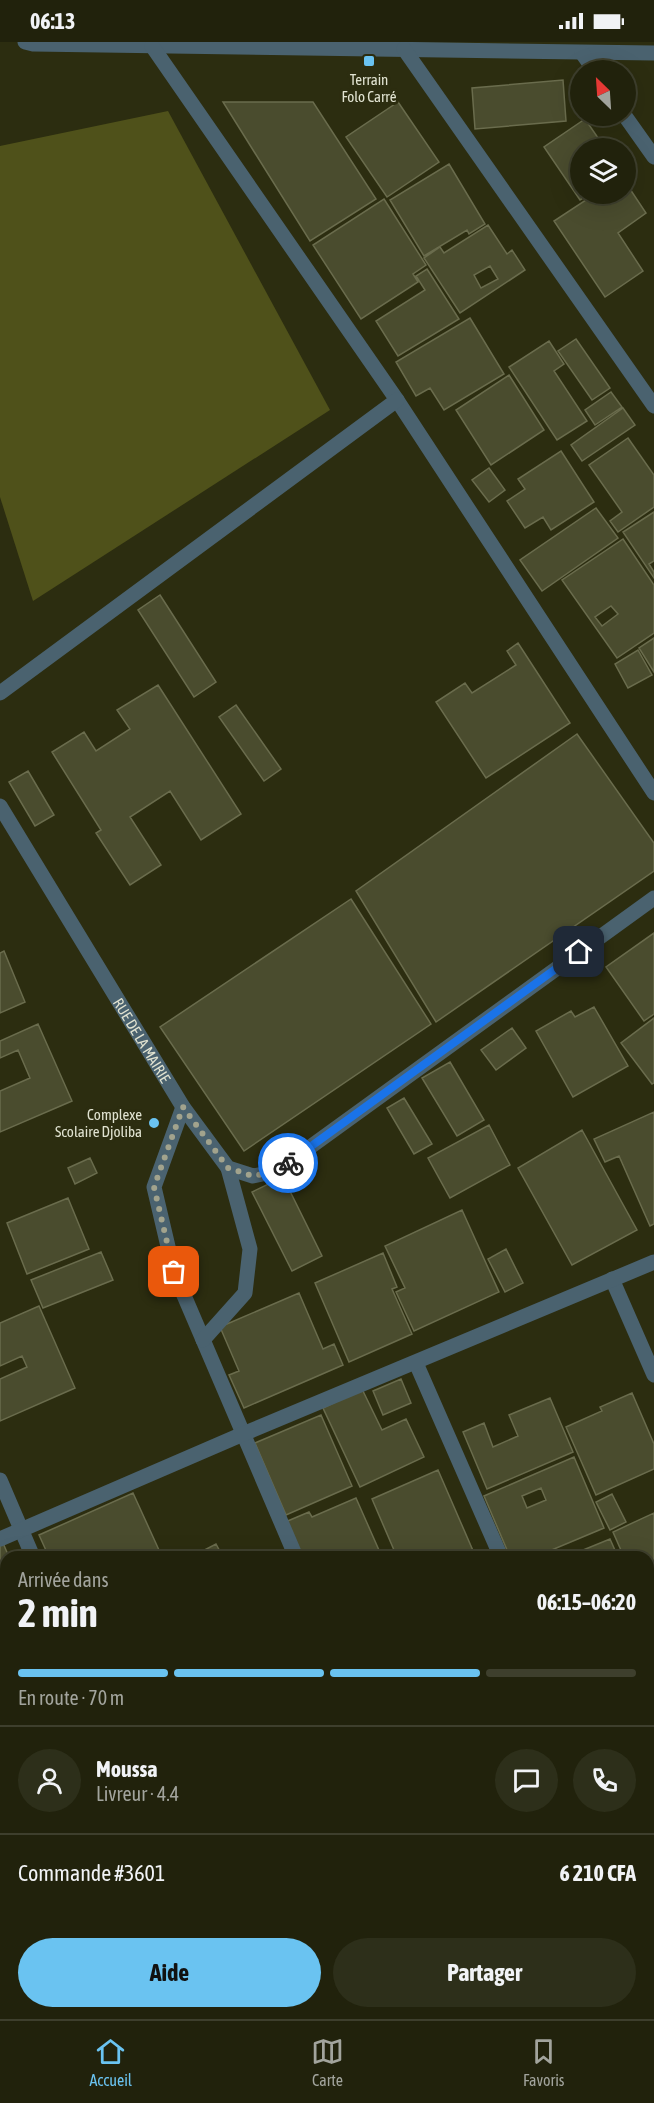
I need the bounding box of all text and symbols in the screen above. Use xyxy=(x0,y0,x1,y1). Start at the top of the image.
text: 06:13 xyxy=(30,8,75,34)
marker: Terrain Folo Carré xyxy=(362,54,376,68)
north arrow xyxy=(570,60,636,126)
map controls xyxy=(570,60,636,204)
place label: Terrain Folo Carré xyxy=(341,71,397,105)
button: layers xyxy=(570,138,636,204)
pin xyxy=(553,926,604,977)
icon: home xyxy=(562,935,595,968)
street label: RUE DE LA MAIRIE xyxy=(110,995,175,1086)
place label: Complexe Scolaire Djoliba xyxy=(55,1106,142,1140)
marker: Complexe Scolaire Djoliba xyxy=(147,1116,161,1130)
courier xyxy=(258,1133,318,1193)
icon: bike xyxy=(272,1147,305,1180)
pin xyxy=(148,1246,199,1297)
icon: bag xyxy=(157,1255,190,1288)
text: Arrivée dans xyxy=(18,1568,109,1591)
text: 06:15–06:20 xyxy=(537,1589,636,1615)
text: 2 min xyxy=(18,1591,98,1635)
text: En route · 70 m xyxy=(18,1686,124,1709)
button: person xyxy=(18,1749,81,1812)
button: chat xyxy=(495,1749,558,1812)
button: phone xyxy=(573,1749,636,1812)
text: Moussa xyxy=(96,1756,157,1782)
text: Livreur · 4.4 xyxy=(96,1782,179,1805)
text: Commande #3601 xyxy=(18,1860,165,1886)
text: 6 210 CFA xyxy=(560,1860,636,1886)
button: Aide xyxy=(18,1938,321,2007)
button: Partager xyxy=(333,1938,636,2007)
tab: Accueil xyxy=(89,2035,132,2089)
tab: Carte xyxy=(311,2035,344,2089)
tab: Favoris xyxy=(523,2035,565,2089)

